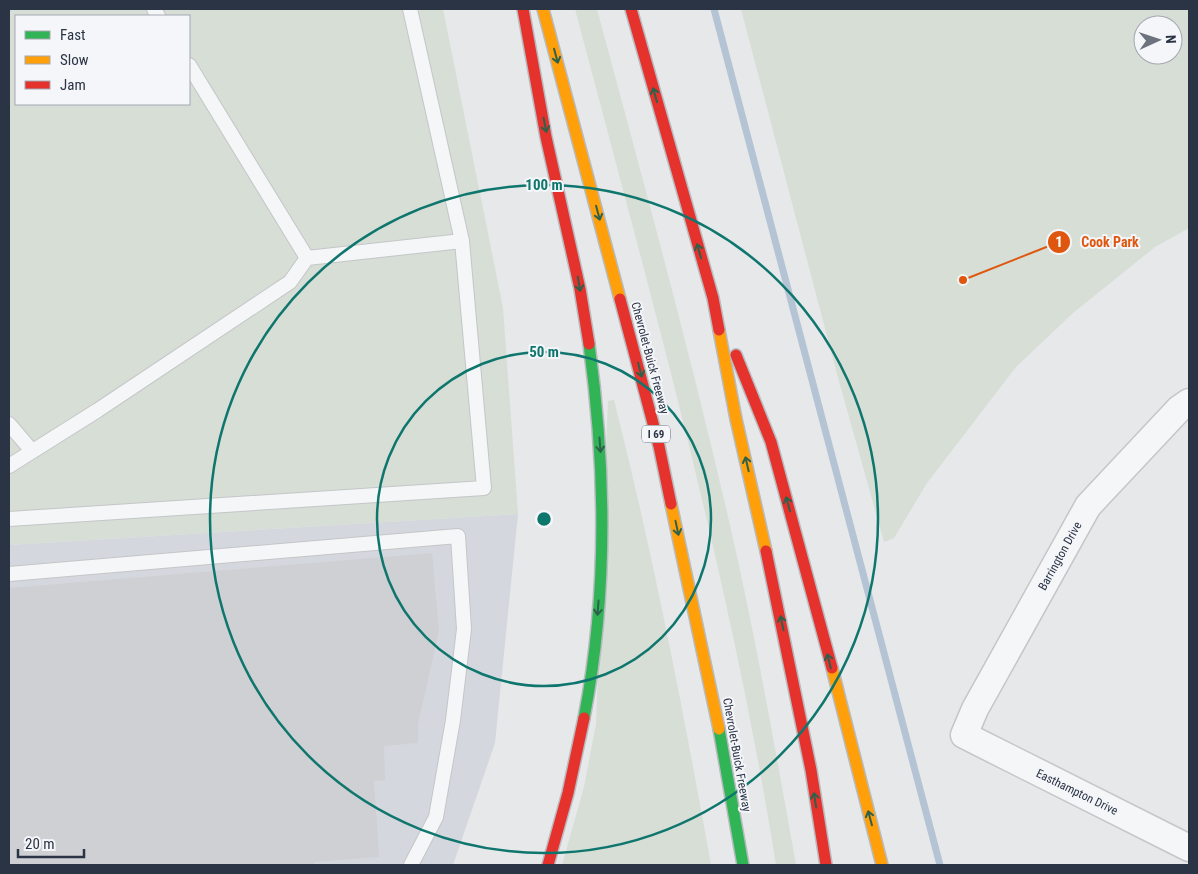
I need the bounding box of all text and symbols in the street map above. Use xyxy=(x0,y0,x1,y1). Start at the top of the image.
legend xyxy=(15,15,190,105)
north arrow xyxy=(1133,15,1183,65)
text: Fast xyxy=(60,26,85,44)
text: N xyxy=(1163,35,1179,44)
one-way arrow xyxy=(552,47,561,63)
text: Slow xyxy=(60,51,89,69)
text: Jam xyxy=(60,76,86,94)
one-way arrow xyxy=(650,87,659,103)
one-way arrow xyxy=(540,117,550,133)
text: 100 m xyxy=(525,176,563,194)
one-way arrow xyxy=(593,204,603,220)
callout: Cook Park xyxy=(1046,228,1149,257)
text: 1 xyxy=(1055,233,1063,251)
text: Cook Park xyxy=(1081,234,1139,250)
one-way arrow xyxy=(694,243,704,259)
one-way arrow xyxy=(574,276,584,292)
street label: Chevrolet-Buick Freeway xyxy=(628,300,672,416)
text: 50 m xyxy=(529,343,559,361)
one-way arrow xyxy=(635,361,645,377)
road number: I 69 xyxy=(642,426,670,442)
one-way arrow xyxy=(595,437,604,453)
one-way arrow xyxy=(742,457,751,473)
one-way arrow xyxy=(782,496,792,512)
centre of rings xyxy=(535,510,553,528)
street label: Barrington Drive xyxy=(1035,519,1085,593)
one-way arrow xyxy=(673,520,682,536)
one-way arrow xyxy=(594,599,603,615)
one-way arrow xyxy=(777,615,786,631)
one-way arrow xyxy=(824,653,833,669)
street label: Chevrolet-Buick Freeway xyxy=(720,697,754,813)
street label: Easthampton Drive xyxy=(1034,766,1120,818)
one-way arrow xyxy=(810,792,820,808)
one-way arrow xyxy=(865,810,874,826)
scale bar xyxy=(18,826,84,858)
text: 20 m xyxy=(25,835,55,853)

